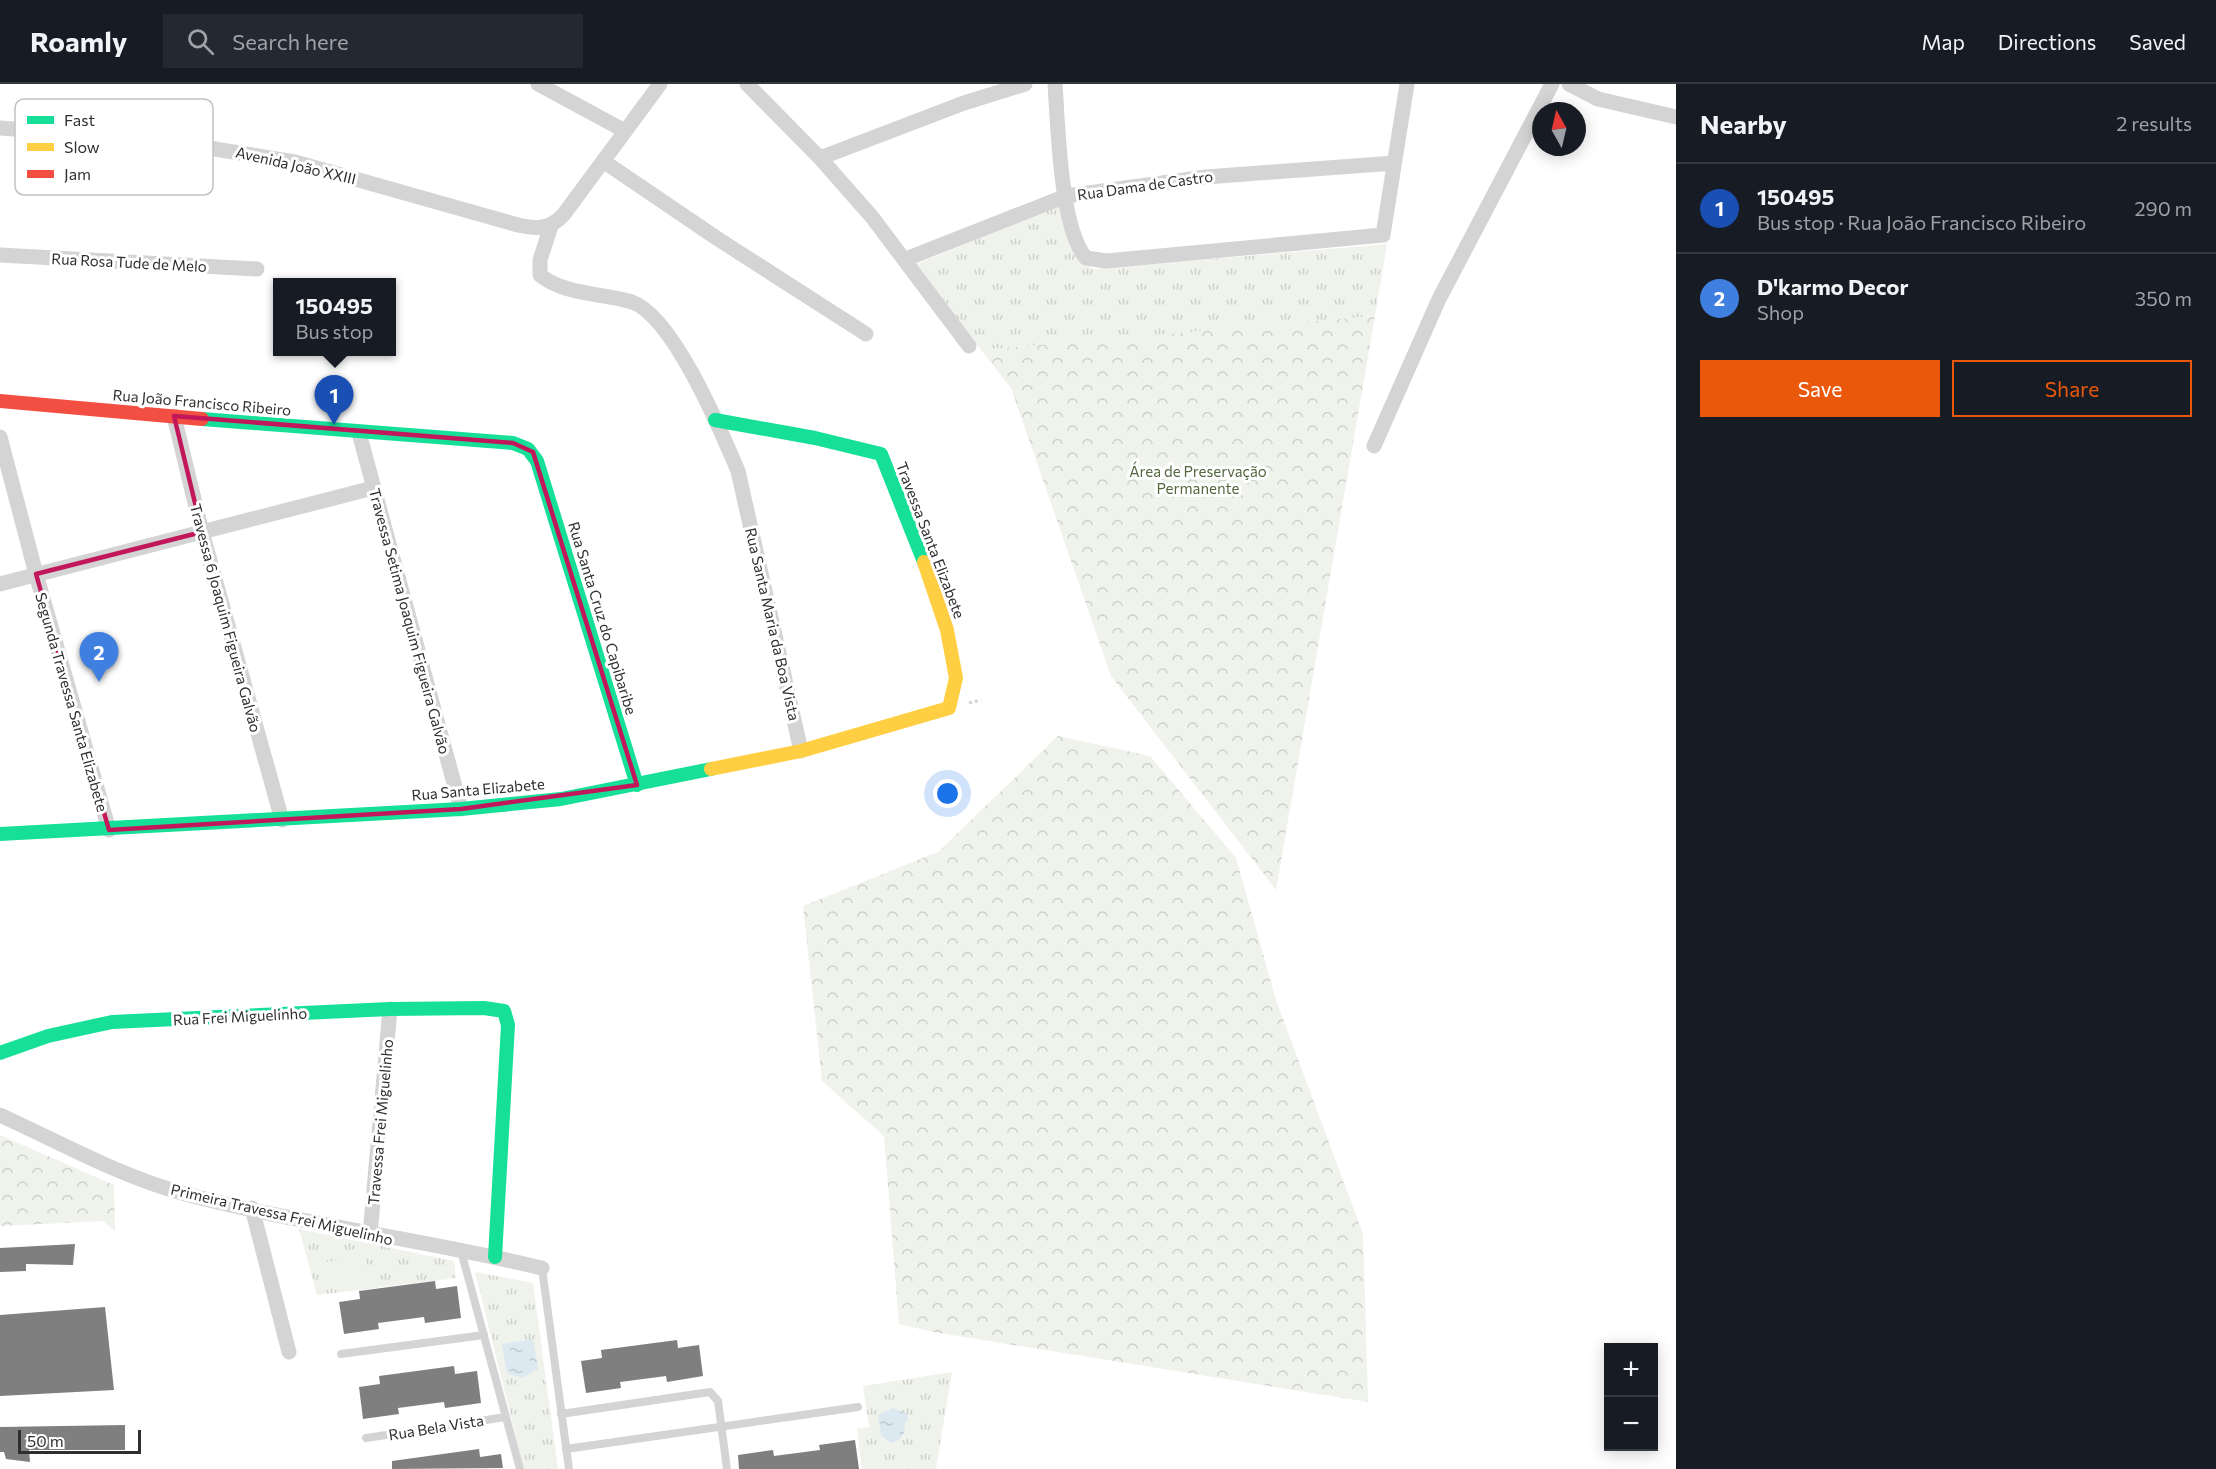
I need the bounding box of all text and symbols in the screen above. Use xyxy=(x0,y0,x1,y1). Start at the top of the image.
search box xyxy=(163,14,583,68)
text: Roamly xyxy=(30,24,127,58)
icon: search xyxy=(184,25,217,58)
text: Search here xyxy=(232,28,349,55)
text: Map xyxy=(1922,29,1965,54)
text: Directions xyxy=(1998,29,2096,54)
text: Saved xyxy=(2129,29,2186,54)
legend xyxy=(15,99,213,195)
north arrow xyxy=(1532,102,1586,156)
text: Nearby xyxy=(1700,108,1787,139)
text: Fast xyxy=(64,110,95,129)
text: 2 results xyxy=(2116,111,2192,135)
text: Slow xyxy=(64,137,100,156)
street label: Avenida João XXIII xyxy=(234,142,358,188)
text: Jam xyxy=(64,164,91,183)
street label: Rua Dama de Castro xyxy=(1076,167,1214,203)
text: 150495 xyxy=(1757,183,1834,210)
text: 1 xyxy=(1715,196,1724,220)
text: 290 m xyxy=(2134,196,2192,220)
text: Bus stop · Rua João Francisco Ribeiro xyxy=(1757,210,2086,234)
street label: Rua Rosa Tude de Melo xyxy=(51,249,207,275)
text: D'karmo Decor xyxy=(1757,273,1909,300)
popup xyxy=(273,278,396,356)
text: 2 xyxy=(1714,286,1725,310)
text: 350 m xyxy=(2135,286,2192,310)
text: 150495 xyxy=(296,292,373,319)
text: Shop xyxy=(1757,300,1804,324)
text: Bus stop xyxy=(296,319,373,343)
button: Save xyxy=(1700,360,1940,417)
button: Share xyxy=(1952,360,2192,417)
pin: 1 xyxy=(314,376,354,425)
street label: Rua João Francisco Ribeiro xyxy=(112,385,292,419)
street label: Travessa Santa Elizabete xyxy=(893,459,969,621)
park label: Área de Preservação Permanente xyxy=(1129,461,1267,497)
street label: Travessa Setima Joaquim Figueira Galvão xyxy=(366,486,454,756)
street label: Travessa 6 Joaquim Figueira Galvão xyxy=(187,502,265,734)
street label: Rua Santa Cruz do Capibaribe xyxy=(565,519,641,717)
street label: Rua Santa Maria da Boa Vista xyxy=(742,526,804,722)
street label: Segunda Travessa Santa Elizabete xyxy=(32,590,112,814)
pin: 2 xyxy=(80,632,118,682)
street label: Rua Santa Elizabete xyxy=(411,774,545,804)
your location xyxy=(933,779,962,808)
street label: Rua Frei Miguelinho xyxy=(172,1003,308,1029)
street label: Travessa Frei Miguelinho xyxy=(364,1038,396,1206)
street label: Primeira Travessa Frei Miguelinho xyxy=(169,1180,395,1248)
map controls xyxy=(1604,1343,1658,1451)
button: + xyxy=(1604,1343,1658,1397)
button: − xyxy=(1604,1397,1658,1451)
street label: Rua Bela Vista xyxy=(387,1411,485,1443)
scale bar xyxy=(18,1427,141,1454)
text: 50 m xyxy=(27,1431,64,1450)

